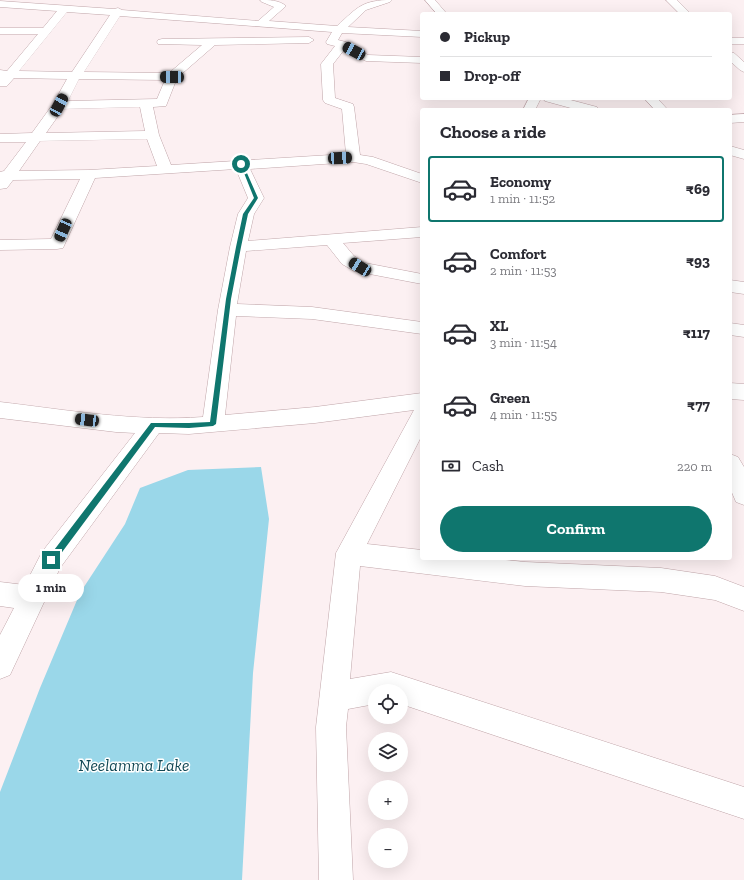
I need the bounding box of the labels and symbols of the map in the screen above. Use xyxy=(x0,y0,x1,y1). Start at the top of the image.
car xyxy=(341,40,367,62)
car xyxy=(160,71,184,83)
car xyxy=(48,92,70,118)
car xyxy=(328,151,352,165)
route start xyxy=(232,155,250,173)
car xyxy=(53,217,73,243)
car xyxy=(347,256,373,278)
car xyxy=(74,413,100,427)
route end xyxy=(42,551,60,569)
callout: 1 min xyxy=(18,574,84,602)
water label: Neelamma Lake xyxy=(79,755,189,775)

